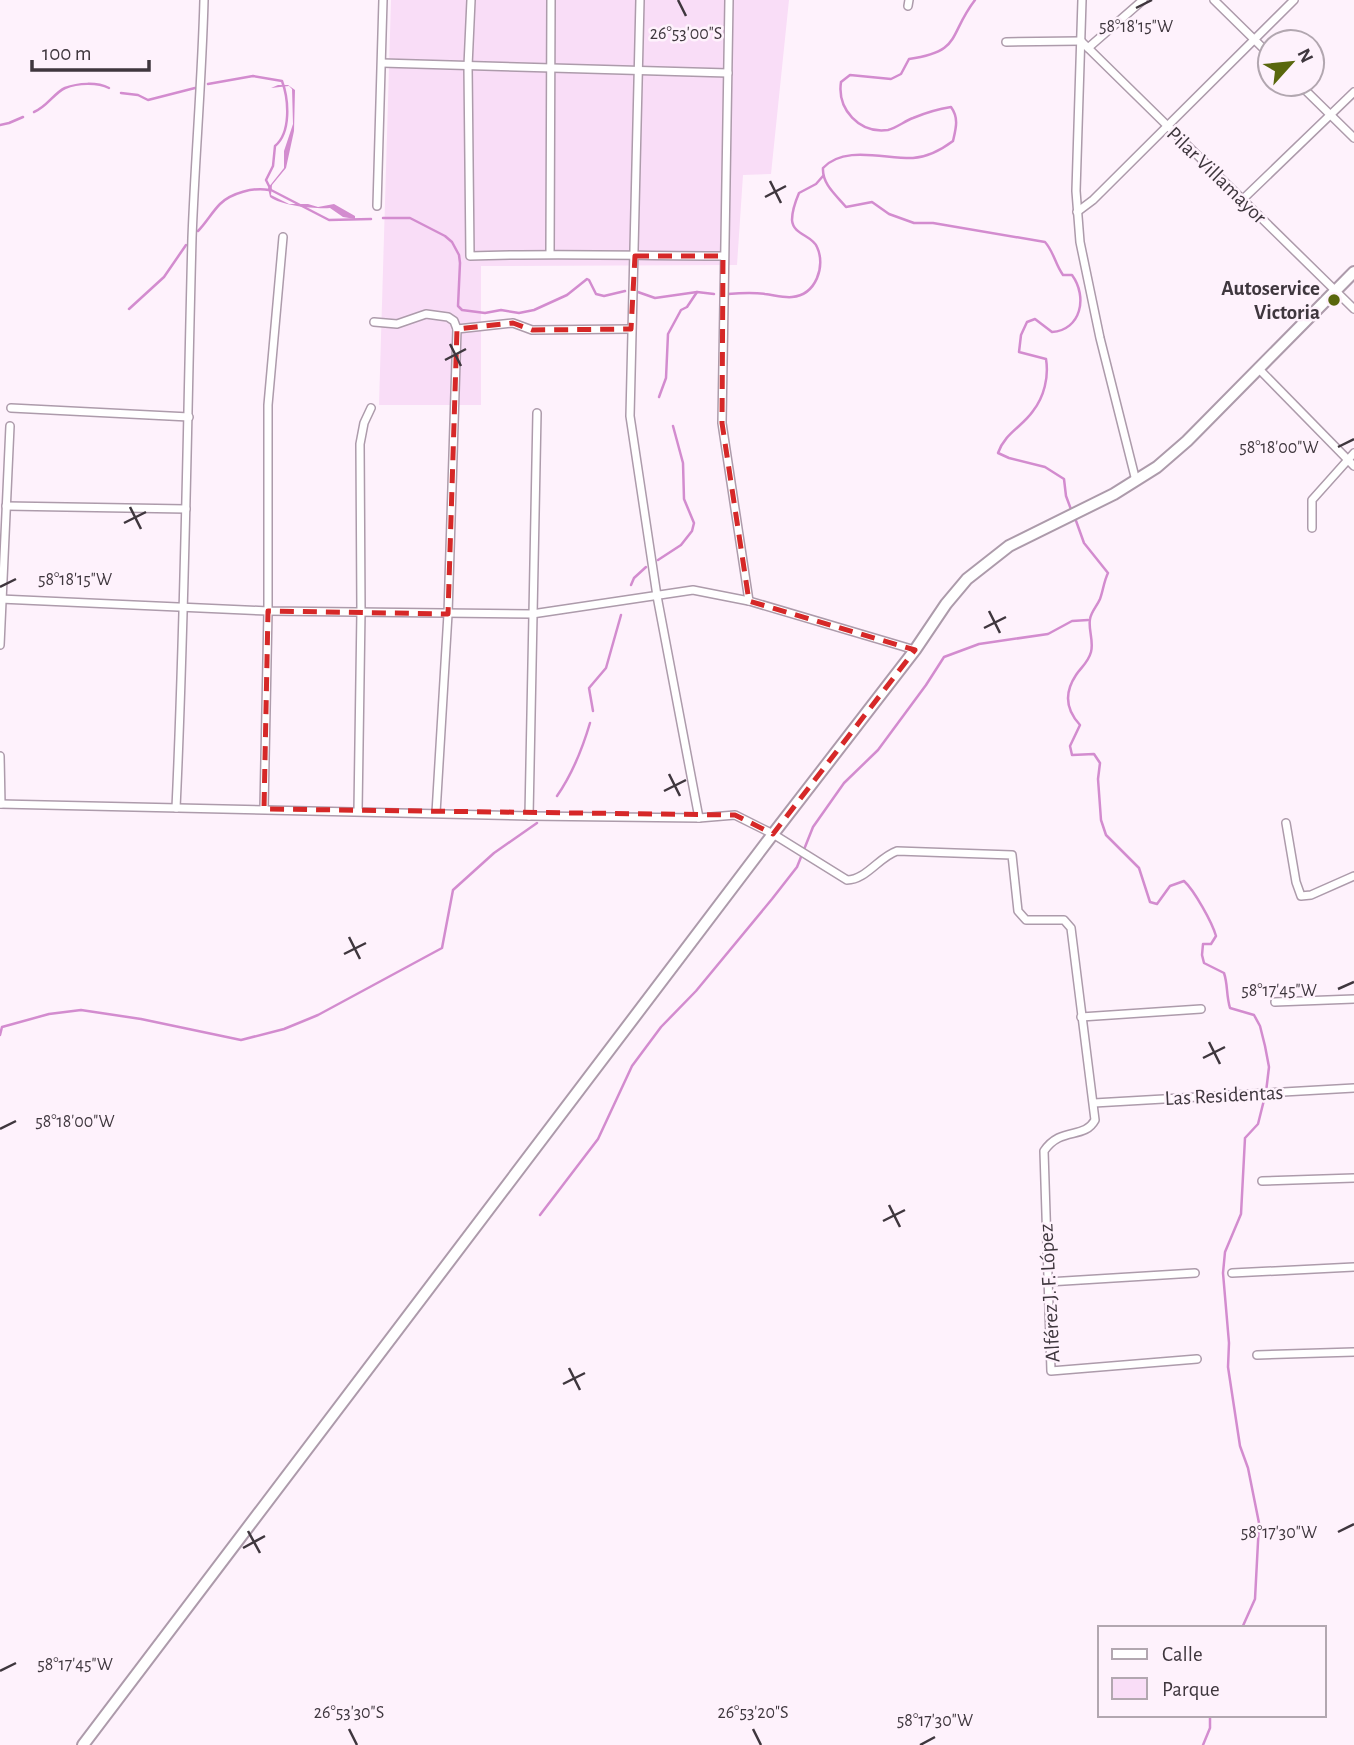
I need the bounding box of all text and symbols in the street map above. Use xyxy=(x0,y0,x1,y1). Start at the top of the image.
text: 58°18'15"W xyxy=(1099,18,1173,36)
text: 26°53'00"S xyxy=(650,25,722,43)
scale bar xyxy=(32,28,149,72)
north arrow xyxy=(1256,28,1326,98)
text: 100 m xyxy=(42,43,92,64)
text: N xyxy=(1293,46,1316,66)
street label: Pilar Villamayor xyxy=(1163,123,1271,228)
place label: Autoservice Victoria xyxy=(1221,278,1320,323)
marker: Autoservice Victoria xyxy=(1326,292,1342,308)
text: 58°18'00"W xyxy=(1239,439,1319,457)
text: 58°18'15"W xyxy=(38,571,112,589)
text: 58°17'45"W xyxy=(1241,982,1317,1000)
street label: Las Residentas xyxy=(1164,1082,1284,1109)
text: 58°18'00"W xyxy=(35,1113,115,1131)
street label: Alférez J. F. López xyxy=(1035,1223,1064,1363)
text: 58°17'30"W xyxy=(1241,1524,1317,1542)
legend xyxy=(1098,1626,1326,1717)
text: Calle xyxy=(1162,1644,1203,1665)
text: 58°17'45"W xyxy=(37,1656,113,1674)
text: Parque xyxy=(1162,1679,1220,1700)
text: 26°53'30"S xyxy=(314,1704,384,1722)
text: 26°53'20"S xyxy=(717,1704,789,1722)
text: 58°17'30"W xyxy=(897,1712,973,1730)

